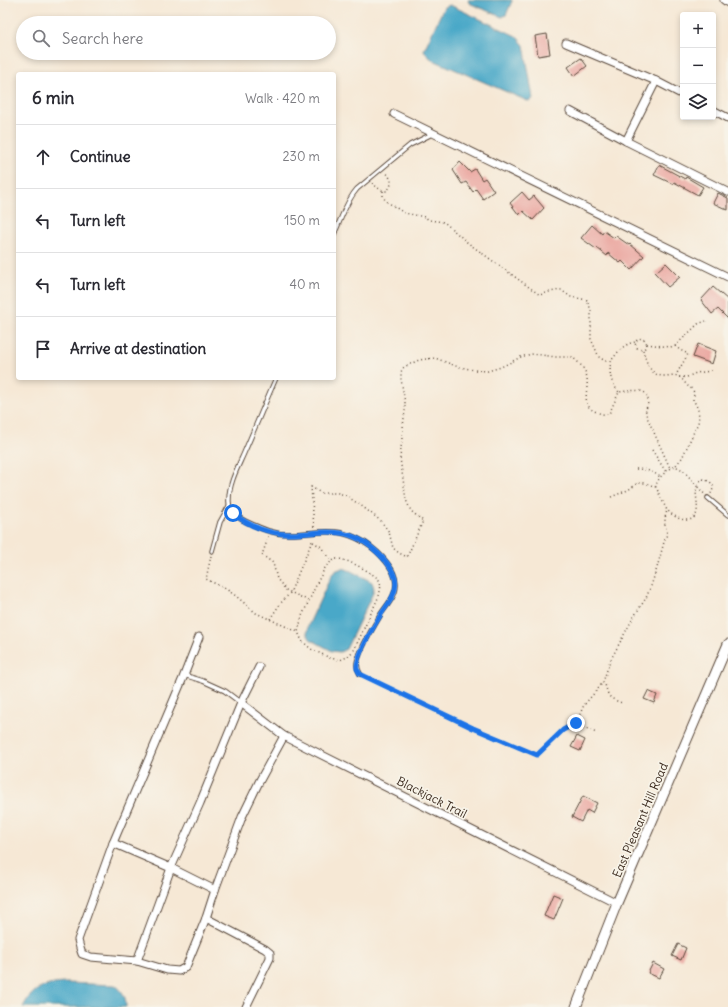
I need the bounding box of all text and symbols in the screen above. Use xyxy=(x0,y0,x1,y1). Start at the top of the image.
map controls xyxy=(680,12,716,120)
button: + xyxy=(680,12,716,48)
search box xyxy=(16,16,336,60)
icon: search xyxy=(30,27,52,49)
text: Search here xyxy=(62,29,143,48)
button: − xyxy=(680,48,716,84)
button: layers xyxy=(680,84,716,120)
text: 6 min xyxy=(32,87,74,109)
text: Walk · 420 m xyxy=(245,90,320,107)
icon: ahead xyxy=(32,146,54,168)
text: Continue xyxy=(70,147,131,166)
text: 230 m xyxy=(282,148,320,165)
icon: left xyxy=(32,210,54,232)
text: Turn left xyxy=(70,211,125,230)
text: 150 m xyxy=(284,212,320,229)
icon: left xyxy=(32,274,54,296)
text: Turn left xyxy=(70,275,125,294)
text: 40 m xyxy=(289,276,320,293)
icon: arrive xyxy=(32,338,54,360)
text: Arrive at destination xyxy=(70,339,206,358)
route start xyxy=(224,504,242,522)
route end xyxy=(567,714,585,732)
street label: East Pleasant Hill Road xyxy=(609,760,671,880)
street label: Blackjack Trail xyxy=(394,773,470,821)

